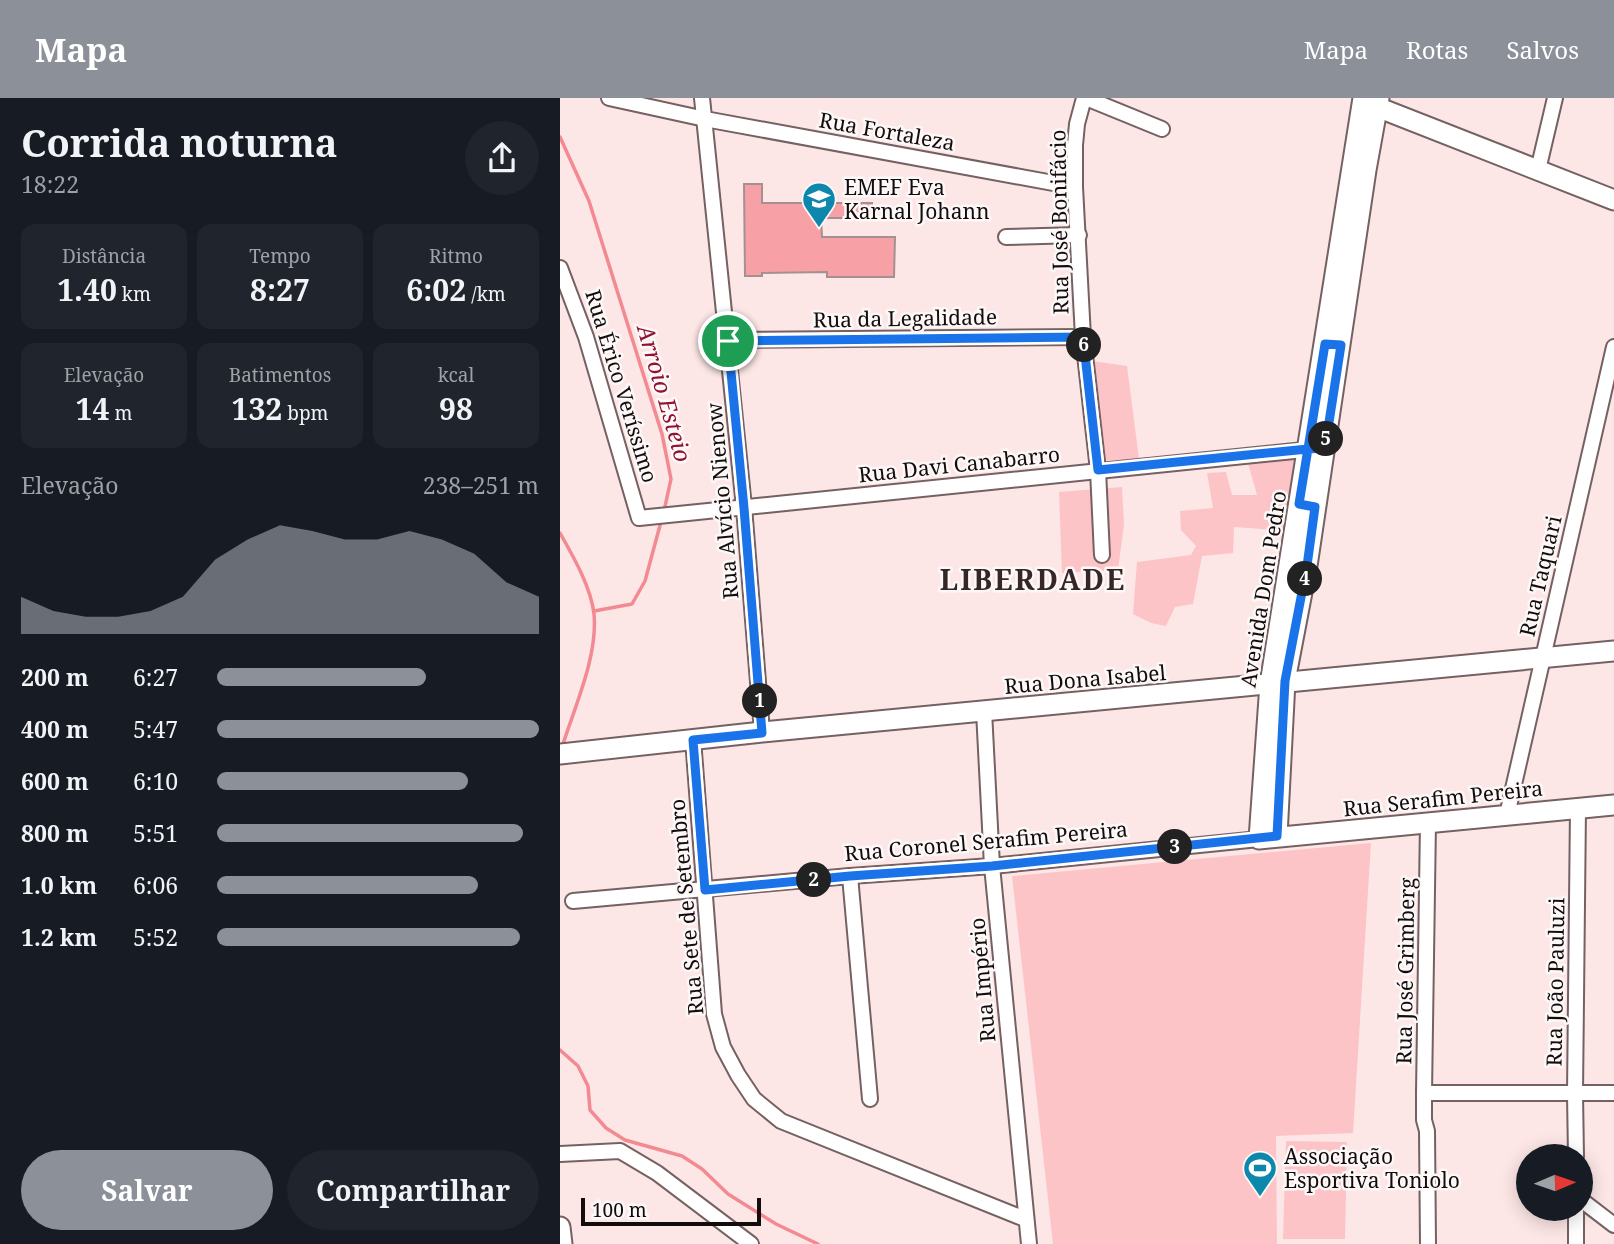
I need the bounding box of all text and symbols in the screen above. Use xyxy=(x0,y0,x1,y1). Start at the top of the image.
text: Mapa xyxy=(35,27,127,72)
text: Mapa xyxy=(1304,33,1368,66)
text: Rotas xyxy=(1406,33,1468,66)
text: Salvos xyxy=(1506,33,1579,66)
street label: Rua Fortaleza xyxy=(817,105,957,157)
text: Corrida noturna xyxy=(21,116,338,168)
button: share xyxy=(465,121,539,195)
street label: Rua José Bonifácio xyxy=(1043,129,1075,315)
text: 18:22 xyxy=(21,168,79,200)
place label: EMEF Eva Karnal Johann xyxy=(844,173,990,225)
school or university icon: EMEF Eva Karnal Johann xyxy=(800,180,838,229)
text: Distância xyxy=(62,243,146,269)
text: Tempo xyxy=(249,243,311,269)
text: Ritmo xyxy=(429,243,483,269)
text: 1.40 xyxy=(57,269,117,310)
text: 8:27 xyxy=(250,269,310,310)
text: 6:02 xyxy=(406,269,466,310)
text: km xyxy=(117,281,151,307)
text: /km xyxy=(466,281,506,307)
street label: Rua Érico Veríssimo xyxy=(579,286,665,486)
street label: Rua da Legalidade xyxy=(813,302,997,334)
pin xyxy=(698,311,758,371)
water label: Arroio Esteio xyxy=(630,319,700,466)
icon: arrive xyxy=(709,322,747,360)
pin: 6 xyxy=(1066,328,1102,362)
text: 6 xyxy=(1078,331,1089,357)
text: Elevação xyxy=(64,362,144,388)
text: Batimentos xyxy=(229,362,331,388)
text: kcal xyxy=(438,362,474,388)
text: 14 xyxy=(76,388,110,429)
text: 132 xyxy=(231,388,282,429)
text: 98 xyxy=(439,388,473,429)
text: m xyxy=(110,400,132,426)
text: bpm xyxy=(282,400,329,426)
street label: Rua Alvício Nienow xyxy=(699,401,745,600)
pin: 5 xyxy=(1308,422,1344,456)
text: 5 xyxy=(1320,425,1331,451)
street label: Rua Davi Canabarro xyxy=(857,439,1061,489)
text: Elevação xyxy=(21,469,119,501)
text: 238–251 m xyxy=(423,469,539,501)
street label: Avenida Dom Pedro xyxy=(1234,489,1292,689)
street label: Rua Taquari xyxy=(1513,513,1568,639)
district label: LIBERDADE xyxy=(940,560,1126,598)
pin: 4 xyxy=(1288,561,1322,596)
text: 4 xyxy=(1299,565,1310,591)
street label: Rua Dona Isabel xyxy=(1003,658,1168,700)
text: 200 m xyxy=(21,661,89,693)
text: 6:27 xyxy=(133,661,178,693)
pin: 1 xyxy=(742,684,778,718)
text: 1 xyxy=(754,687,765,713)
text: 400 m xyxy=(21,713,89,745)
text: 5:47 xyxy=(133,713,178,745)
text: 600 m xyxy=(21,765,89,797)
text: 6:10 xyxy=(133,765,178,797)
street label: Rua Serafim Pereira xyxy=(1342,774,1544,822)
street label: Rua Sete de Setembro xyxy=(663,798,709,1016)
street label: Rua Coronel Serafim Pereira xyxy=(843,815,1129,867)
text: 800 m xyxy=(21,817,89,849)
text: 5:51 xyxy=(133,817,178,849)
pin: 3 xyxy=(1158,830,1192,864)
text: 3 xyxy=(1169,833,1180,859)
pin: 2 xyxy=(796,862,832,898)
text: 2 xyxy=(808,866,819,892)
text: 1.0 km xyxy=(21,869,97,901)
text: 6:06 xyxy=(133,869,178,901)
street label: Rua José Grimberg xyxy=(1389,877,1421,1065)
street label: Rua João Pauluzi xyxy=(1540,897,1570,1067)
street label: Rua Império xyxy=(963,917,1001,1043)
text: 1.2 km xyxy=(21,921,97,953)
text: 5:52 xyxy=(133,921,178,953)
place label: Associação Esportiva Toniolo xyxy=(1284,1142,1460,1194)
north arrow xyxy=(1516,1144,1592,1222)
map controls xyxy=(1516,1144,1593,1221)
sports icon: Associação Esportiva Toniolo xyxy=(1241,1149,1279,1198)
button: Salvar xyxy=(21,1150,273,1230)
button: Compartilhar xyxy=(287,1150,539,1230)
scale bar xyxy=(581,1195,761,1227)
text: 100 m xyxy=(592,1197,647,1223)

